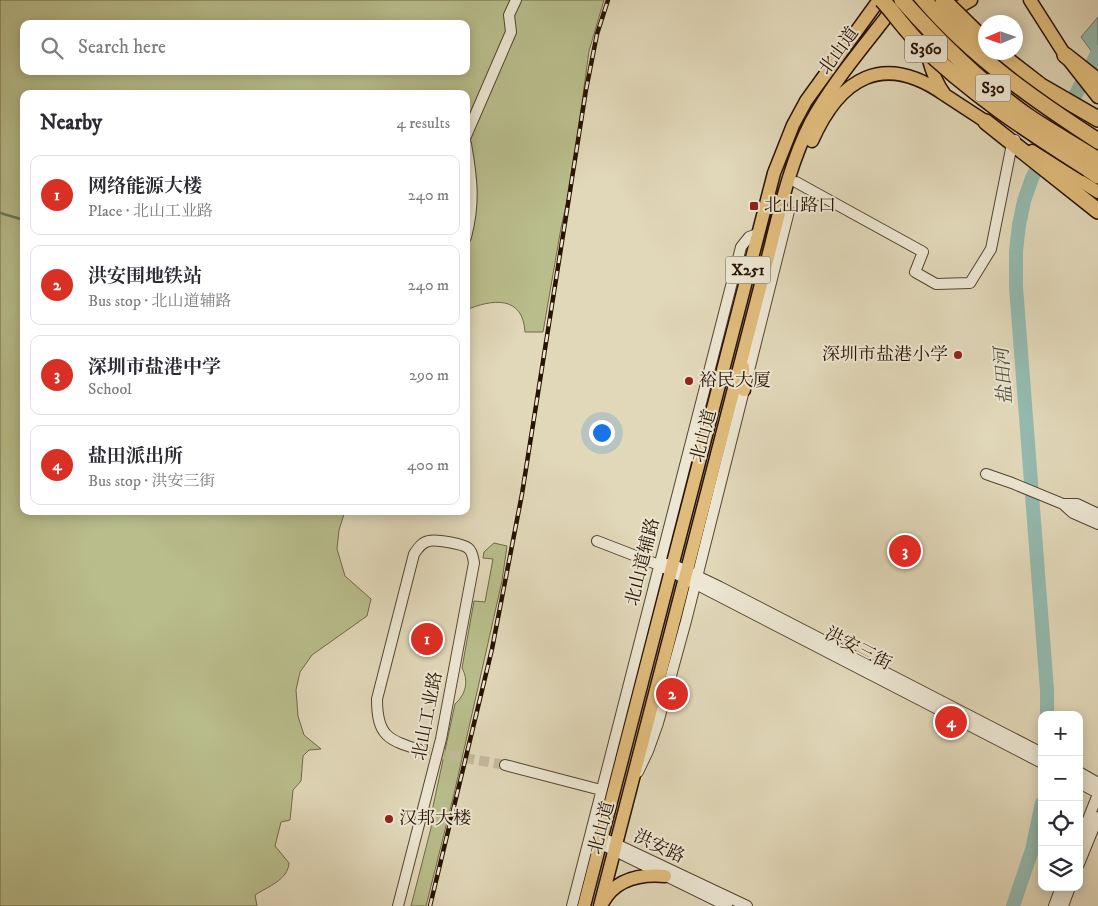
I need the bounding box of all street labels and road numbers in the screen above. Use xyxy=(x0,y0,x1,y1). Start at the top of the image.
street label: 北山道 xyxy=(814,23,864,79)
road number: S360 xyxy=(905,36,947,62)
road number: S30 xyxy=(976,75,1010,102)
road number: X251 xyxy=(726,256,770,284)
street label: 北山道 xyxy=(686,407,722,465)
street label: 北山道辅路 xyxy=(621,516,665,608)
street label: 洪安三街 xyxy=(821,623,895,675)
street label: 北山工业路 xyxy=(409,670,447,762)
street label: 北山道 xyxy=(584,799,620,857)
street label: 洪安路 xyxy=(630,826,688,868)

